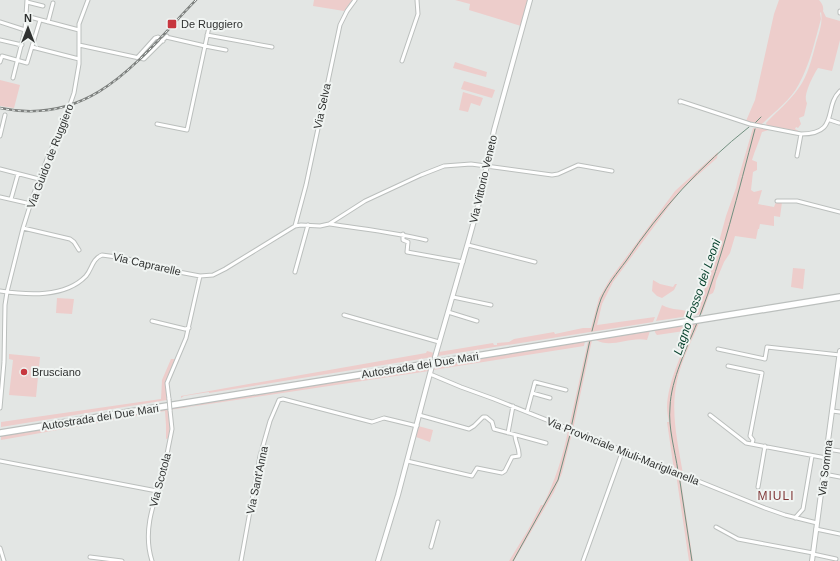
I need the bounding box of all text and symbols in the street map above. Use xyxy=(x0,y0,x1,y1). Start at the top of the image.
north arrow xyxy=(8,8,48,48)
text: N xyxy=(24,12,32,24)
marker: De Ruggiero xyxy=(166,18,178,30)
place label: De Ruggiero xyxy=(181,18,243,30)
street label: Via Selva xyxy=(311,81,333,130)
street label: Via Guido de Ruggiero xyxy=(24,102,76,210)
street label: Via Vittorio Veneto xyxy=(467,134,499,224)
water label: Lagno Fosso dei Leoni xyxy=(671,237,723,357)
street label: Via Caprarelle xyxy=(112,250,182,278)
street label: Autostrada dei Due Mari xyxy=(360,350,480,380)
place label: Brusciano xyxy=(32,366,81,378)
marker: Brusciano xyxy=(19,367,29,377)
street label: Autostrada dei Due Mari xyxy=(40,402,160,432)
street label: Via Provinciale Miuli-Mariglianella xyxy=(545,415,702,488)
street label: Via Somma xyxy=(816,438,835,497)
street label: Via Sant'Anna xyxy=(244,444,270,515)
street label: Via Scotola xyxy=(147,451,173,508)
district label: MIULI xyxy=(757,489,795,503)

